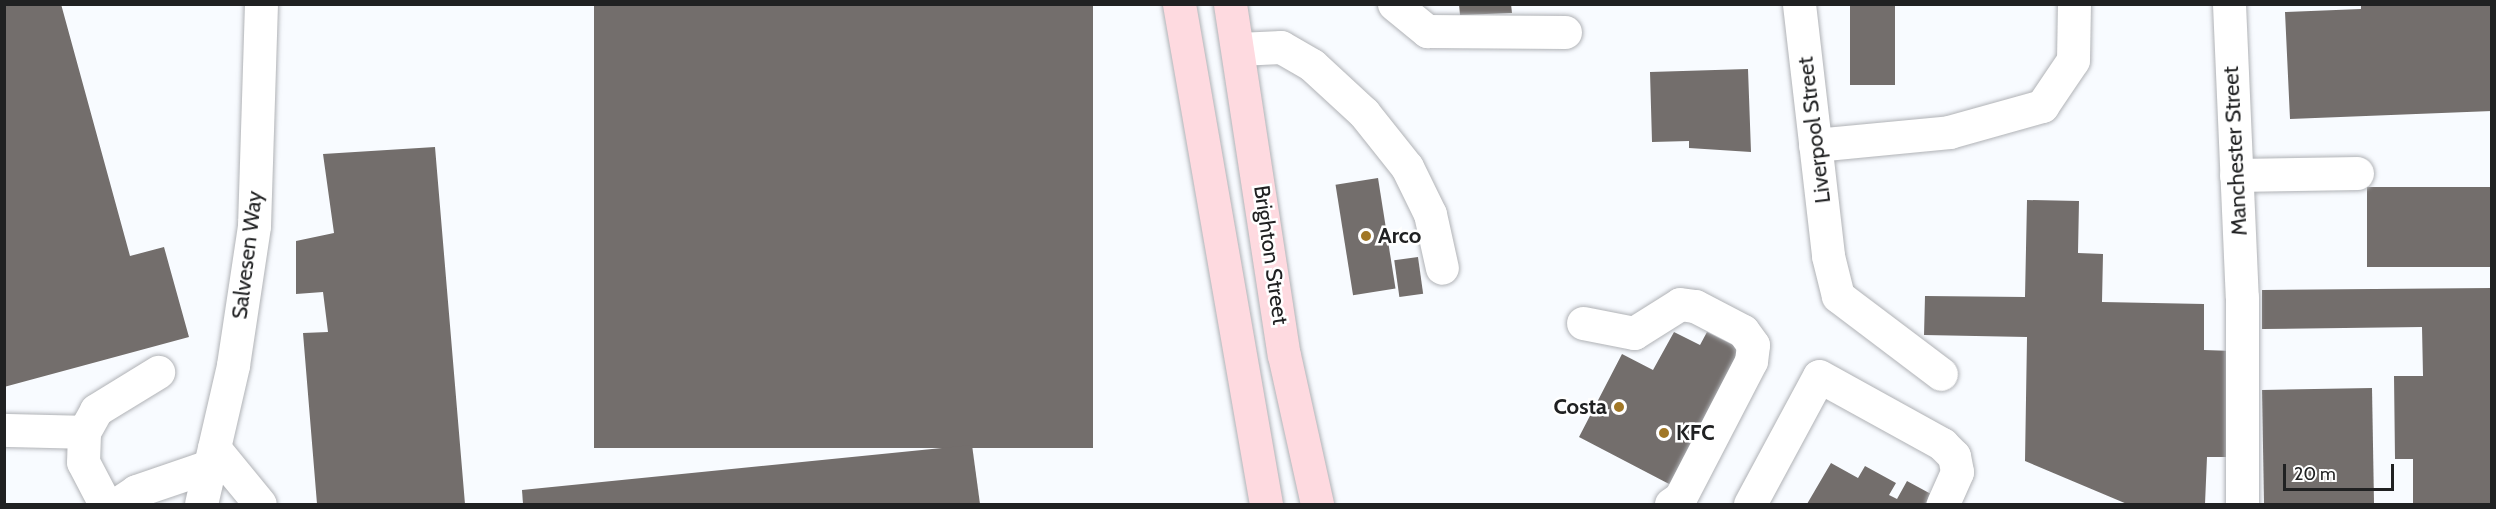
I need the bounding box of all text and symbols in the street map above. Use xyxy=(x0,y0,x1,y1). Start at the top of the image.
street label: Liverpool Street xyxy=(1792,55,1836,205)
street label: Manchester Street xyxy=(2217,65,2253,237)
street label: Brighton Street xyxy=(1248,184,1294,326)
street label: Salvesen Way xyxy=(226,189,268,321)
place label: Arco xyxy=(1378,223,1421,249)
marker: Arco xyxy=(1359,229,1373,243)
place label: Costa xyxy=(1553,394,1607,420)
marker: Costa xyxy=(1612,400,1626,414)
place label: KFC xyxy=(1676,420,1715,446)
marker: KFC xyxy=(1657,426,1671,440)
scale bar xyxy=(2286,452,2397,490)
text: 20 m xyxy=(2294,463,2336,485)

